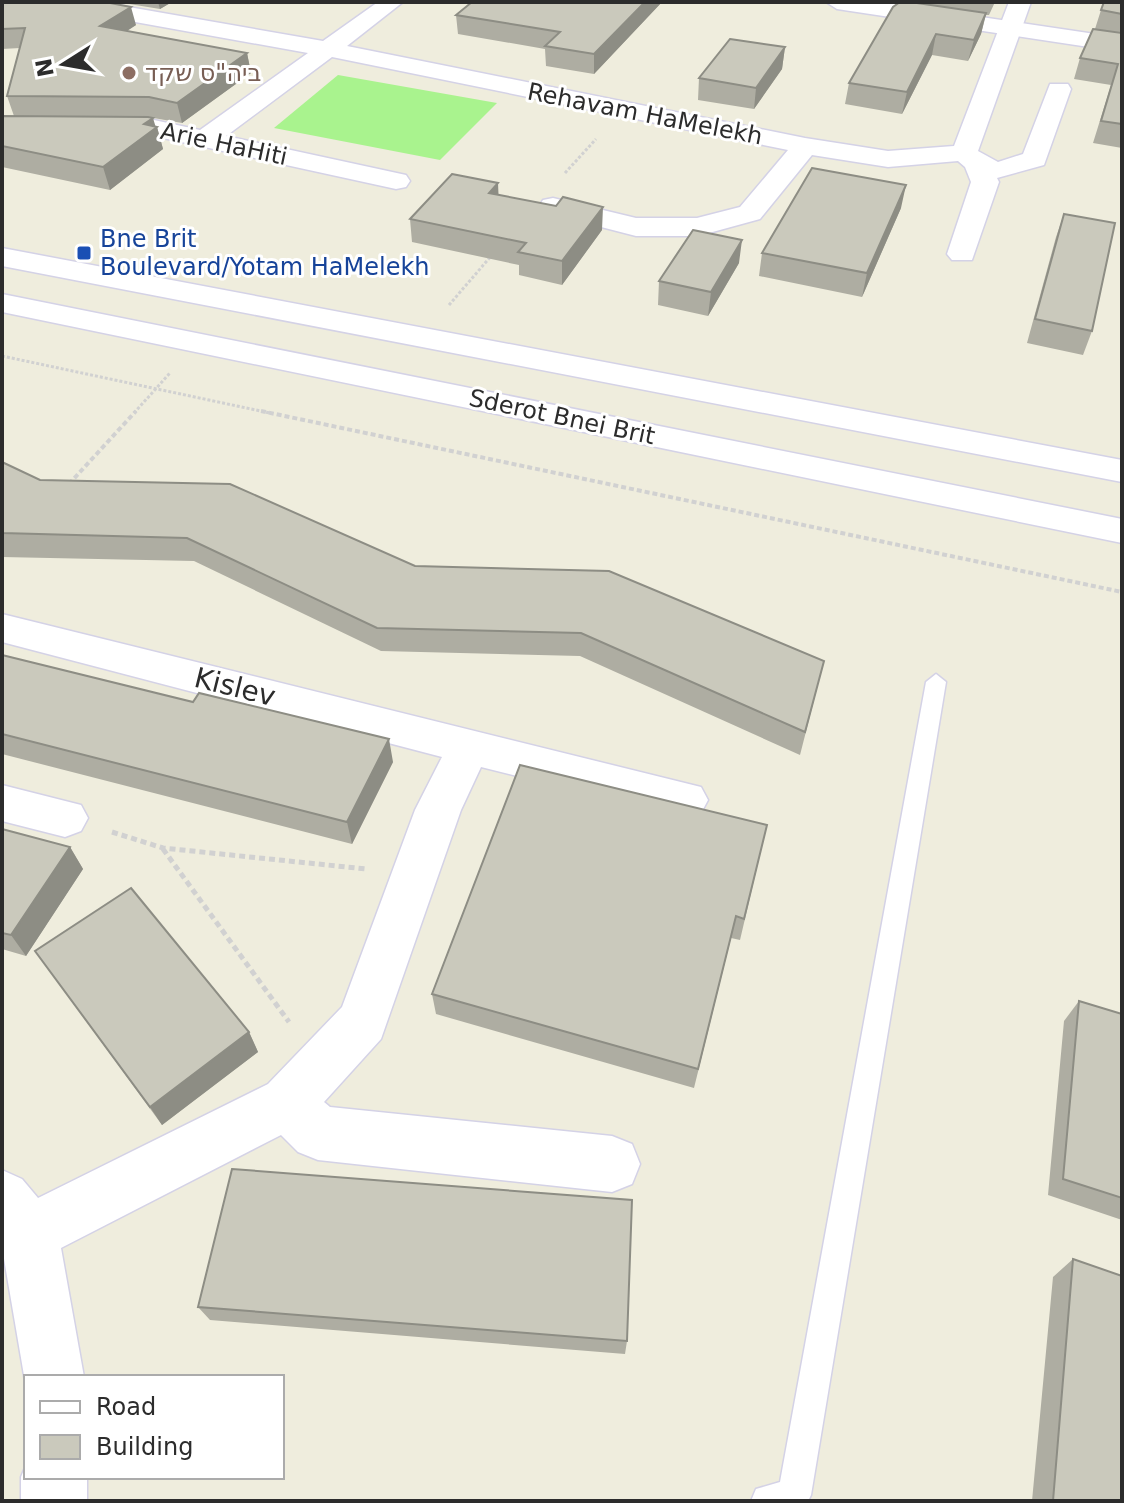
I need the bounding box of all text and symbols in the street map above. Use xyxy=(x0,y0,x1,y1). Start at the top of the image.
north arrow xyxy=(24,24,104,104)
text: N xyxy=(31,56,59,79)
place label: ביה"ס שקד xyxy=(145,59,261,87)
marker: ביה"ס שקד xyxy=(120,64,138,82)
street label: Rehavam HaMelekh xyxy=(525,77,765,151)
street label: Arie HaHiti xyxy=(158,117,290,171)
place label: Bne Brit Boulevard/Yotam HaMelekh xyxy=(100,225,430,281)
marker: Bne Brit Boulevard/Yotam HaMelekh xyxy=(75,244,93,262)
street label: Sderot Bnei Brit xyxy=(466,384,658,450)
street label: Kislev xyxy=(191,661,279,713)
legend xyxy=(24,1375,284,1479)
text: Road xyxy=(96,1393,156,1421)
text: Building xyxy=(96,1433,193,1461)

